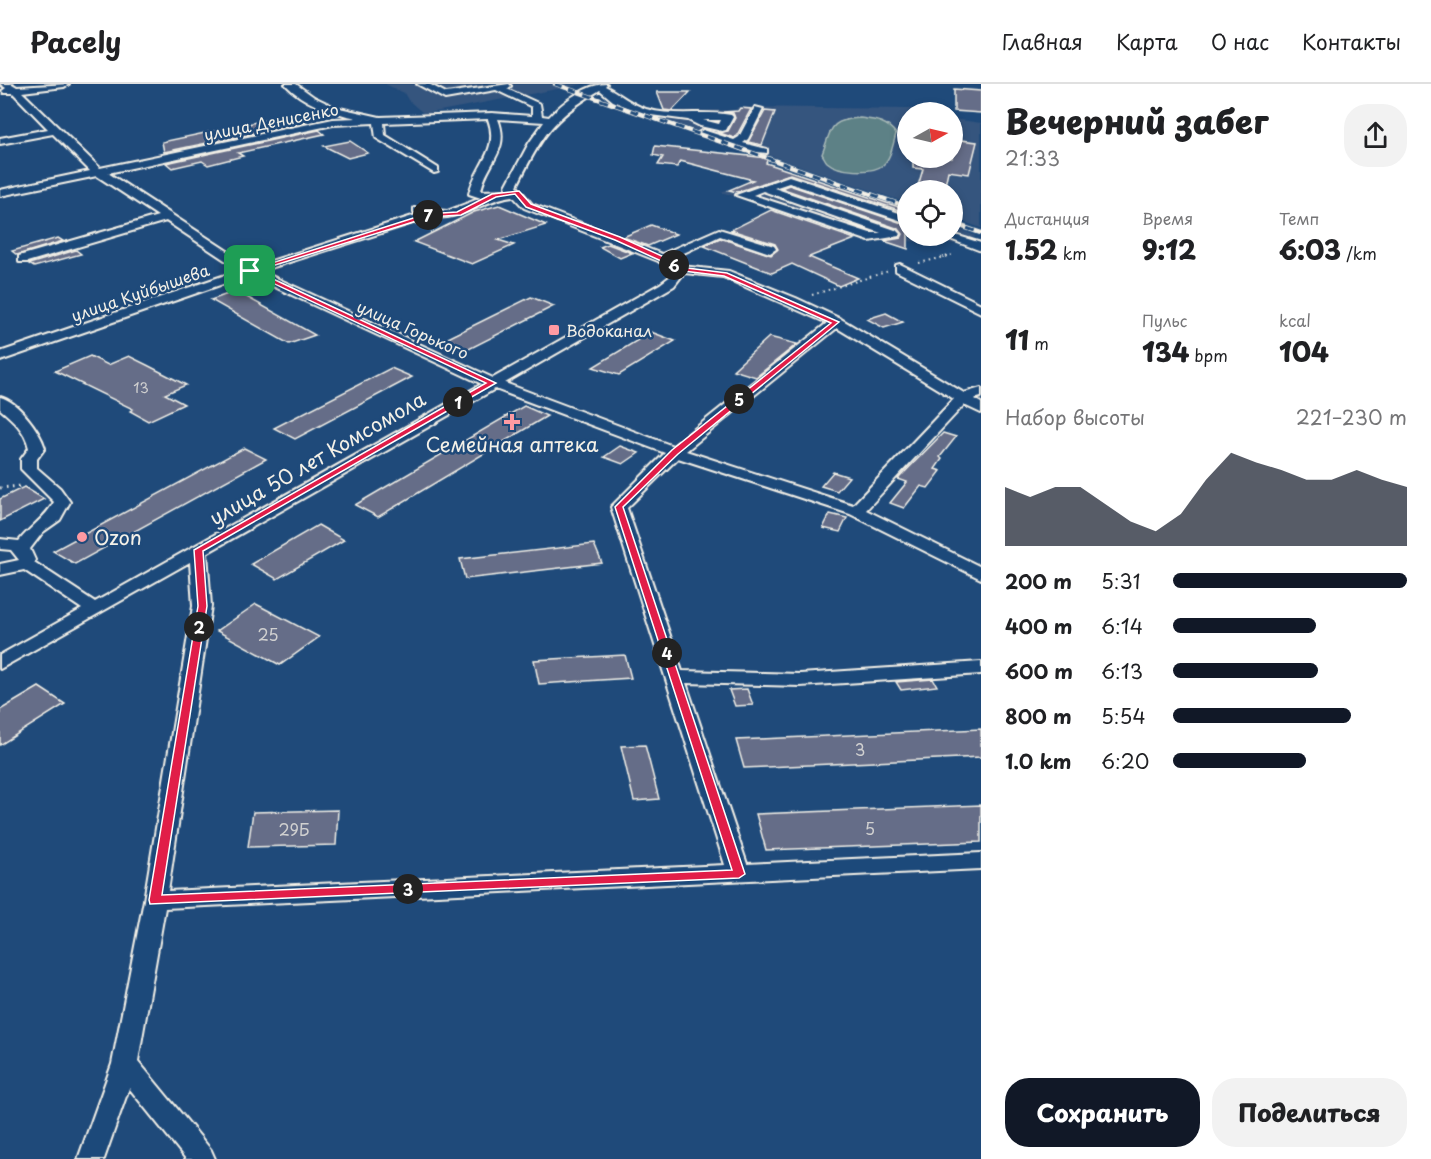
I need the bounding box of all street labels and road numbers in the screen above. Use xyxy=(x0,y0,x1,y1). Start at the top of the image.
street label: улица Денисенко xyxy=(202,96,341,146)
street label: улица Куйбышева xyxy=(68,257,212,327)
street label: улица Горького xyxy=(353,294,473,364)
street label: улица 50 лет Комсомола xyxy=(203,383,431,532)

